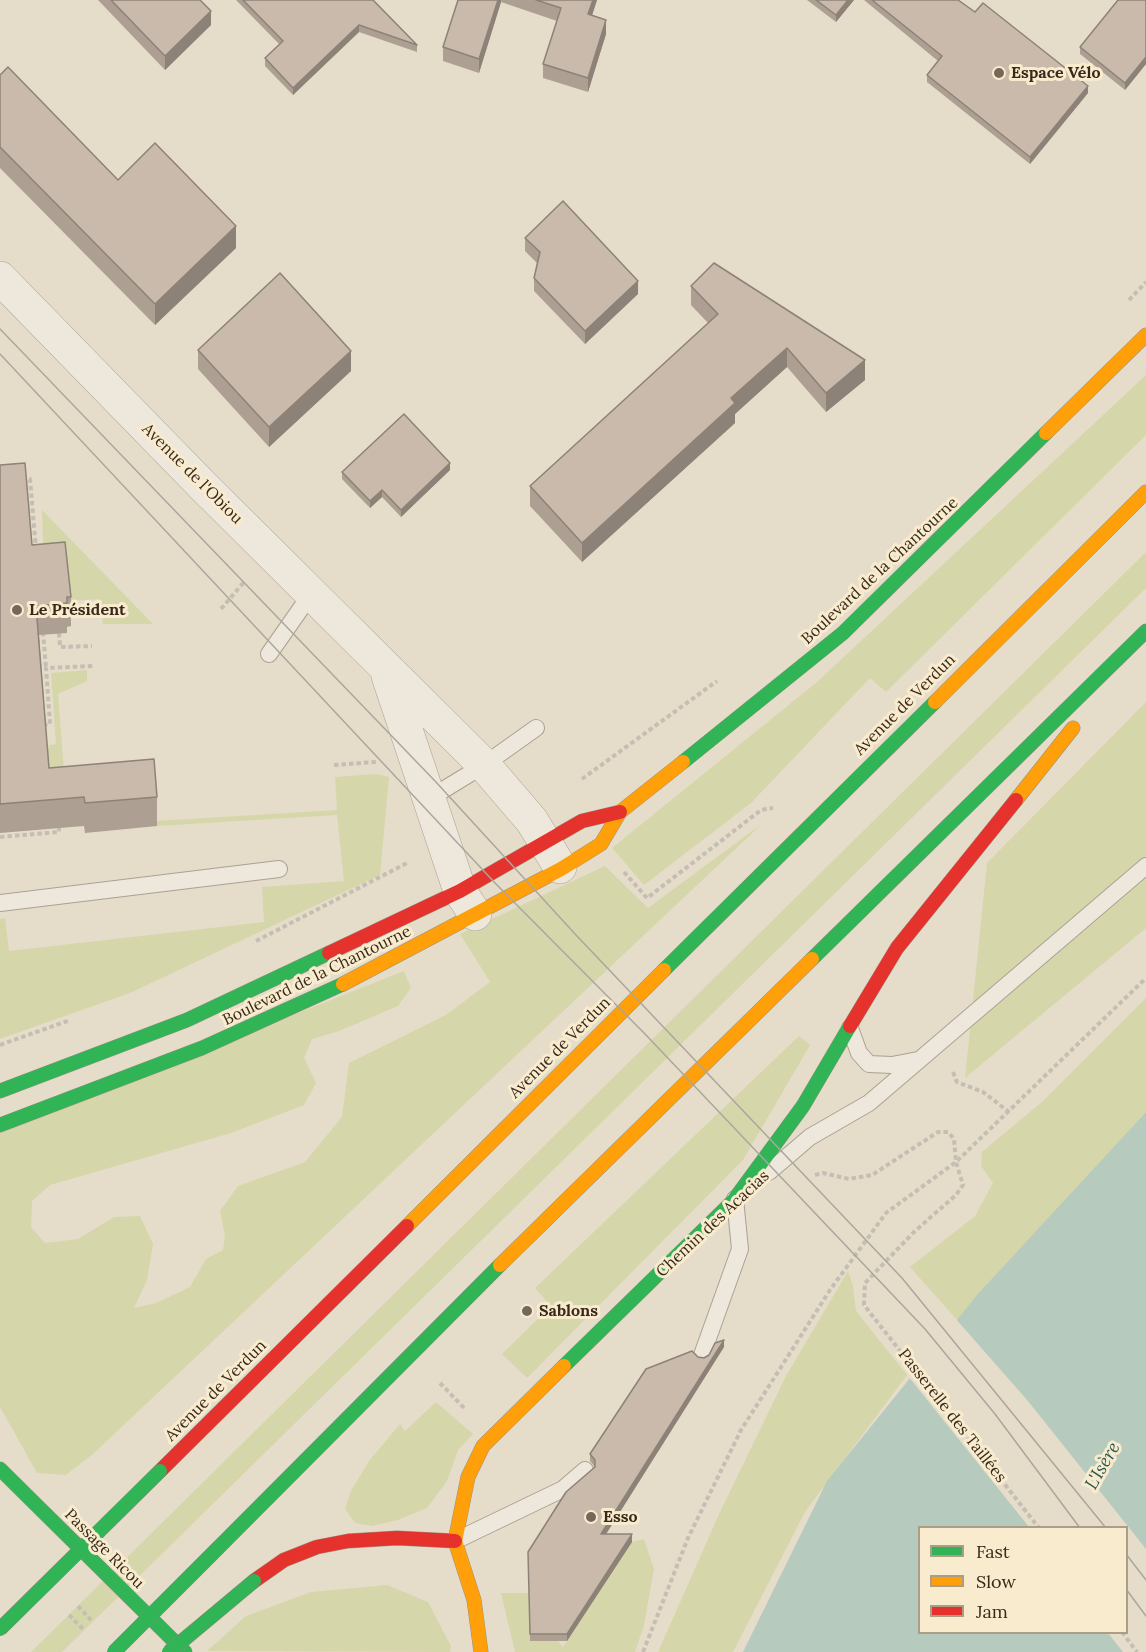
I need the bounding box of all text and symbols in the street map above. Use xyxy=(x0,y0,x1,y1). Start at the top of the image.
place label: Espace Vélo xyxy=(1011,63,1100,83)
marker: Espace Vélo xyxy=(992,66,1006,80)
street label: Avenue de l'Obiou xyxy=(138,420,246,528)
street label: Boulevard de la Chantourne xyxy=(798,493,962,649)
place label: Le Président xyxy=(29,600,126,620)
marker: Le Président xyxy=(10,603,24,617)
street label: Avenue de Verdun xyxy=(850,650,960,760)
street label: Boulevard de la Chantourne xyxy=(220,922,414,1030)
street label: Avenue de Verdun xyxy=(505,993,615,1103)
street label: Chemin des Acacias xyxy=(653,1167,773,1281)
place label: Sablons xyxy=(539,1301,598,1321)
marker: Sablons xyxy=(520,1304,534,1318)
street label: Avenue de Verdun xyxy=(161,1336,271,1446)
street label: Passerelle des Taillées xyxy=(894,1345,1010,1487)
water label: L'Isère xyxy=(1081,1439,1125,1493)
street label: Passage Ricou xyxy=(60,1505,148,1593)
place label: Esso xyxy=(603,1507,637,1527)
marker: Esso xyxy=(584,1510,598,1524)
legend xyxy=(918,1526,1128,1634)
text: Fast xyxy=(976,1540,1010,1563)
text: Slow xyxy=(976,1570,1016,1593)
text: Jam xyxy=(976,1600,1008,1623)

